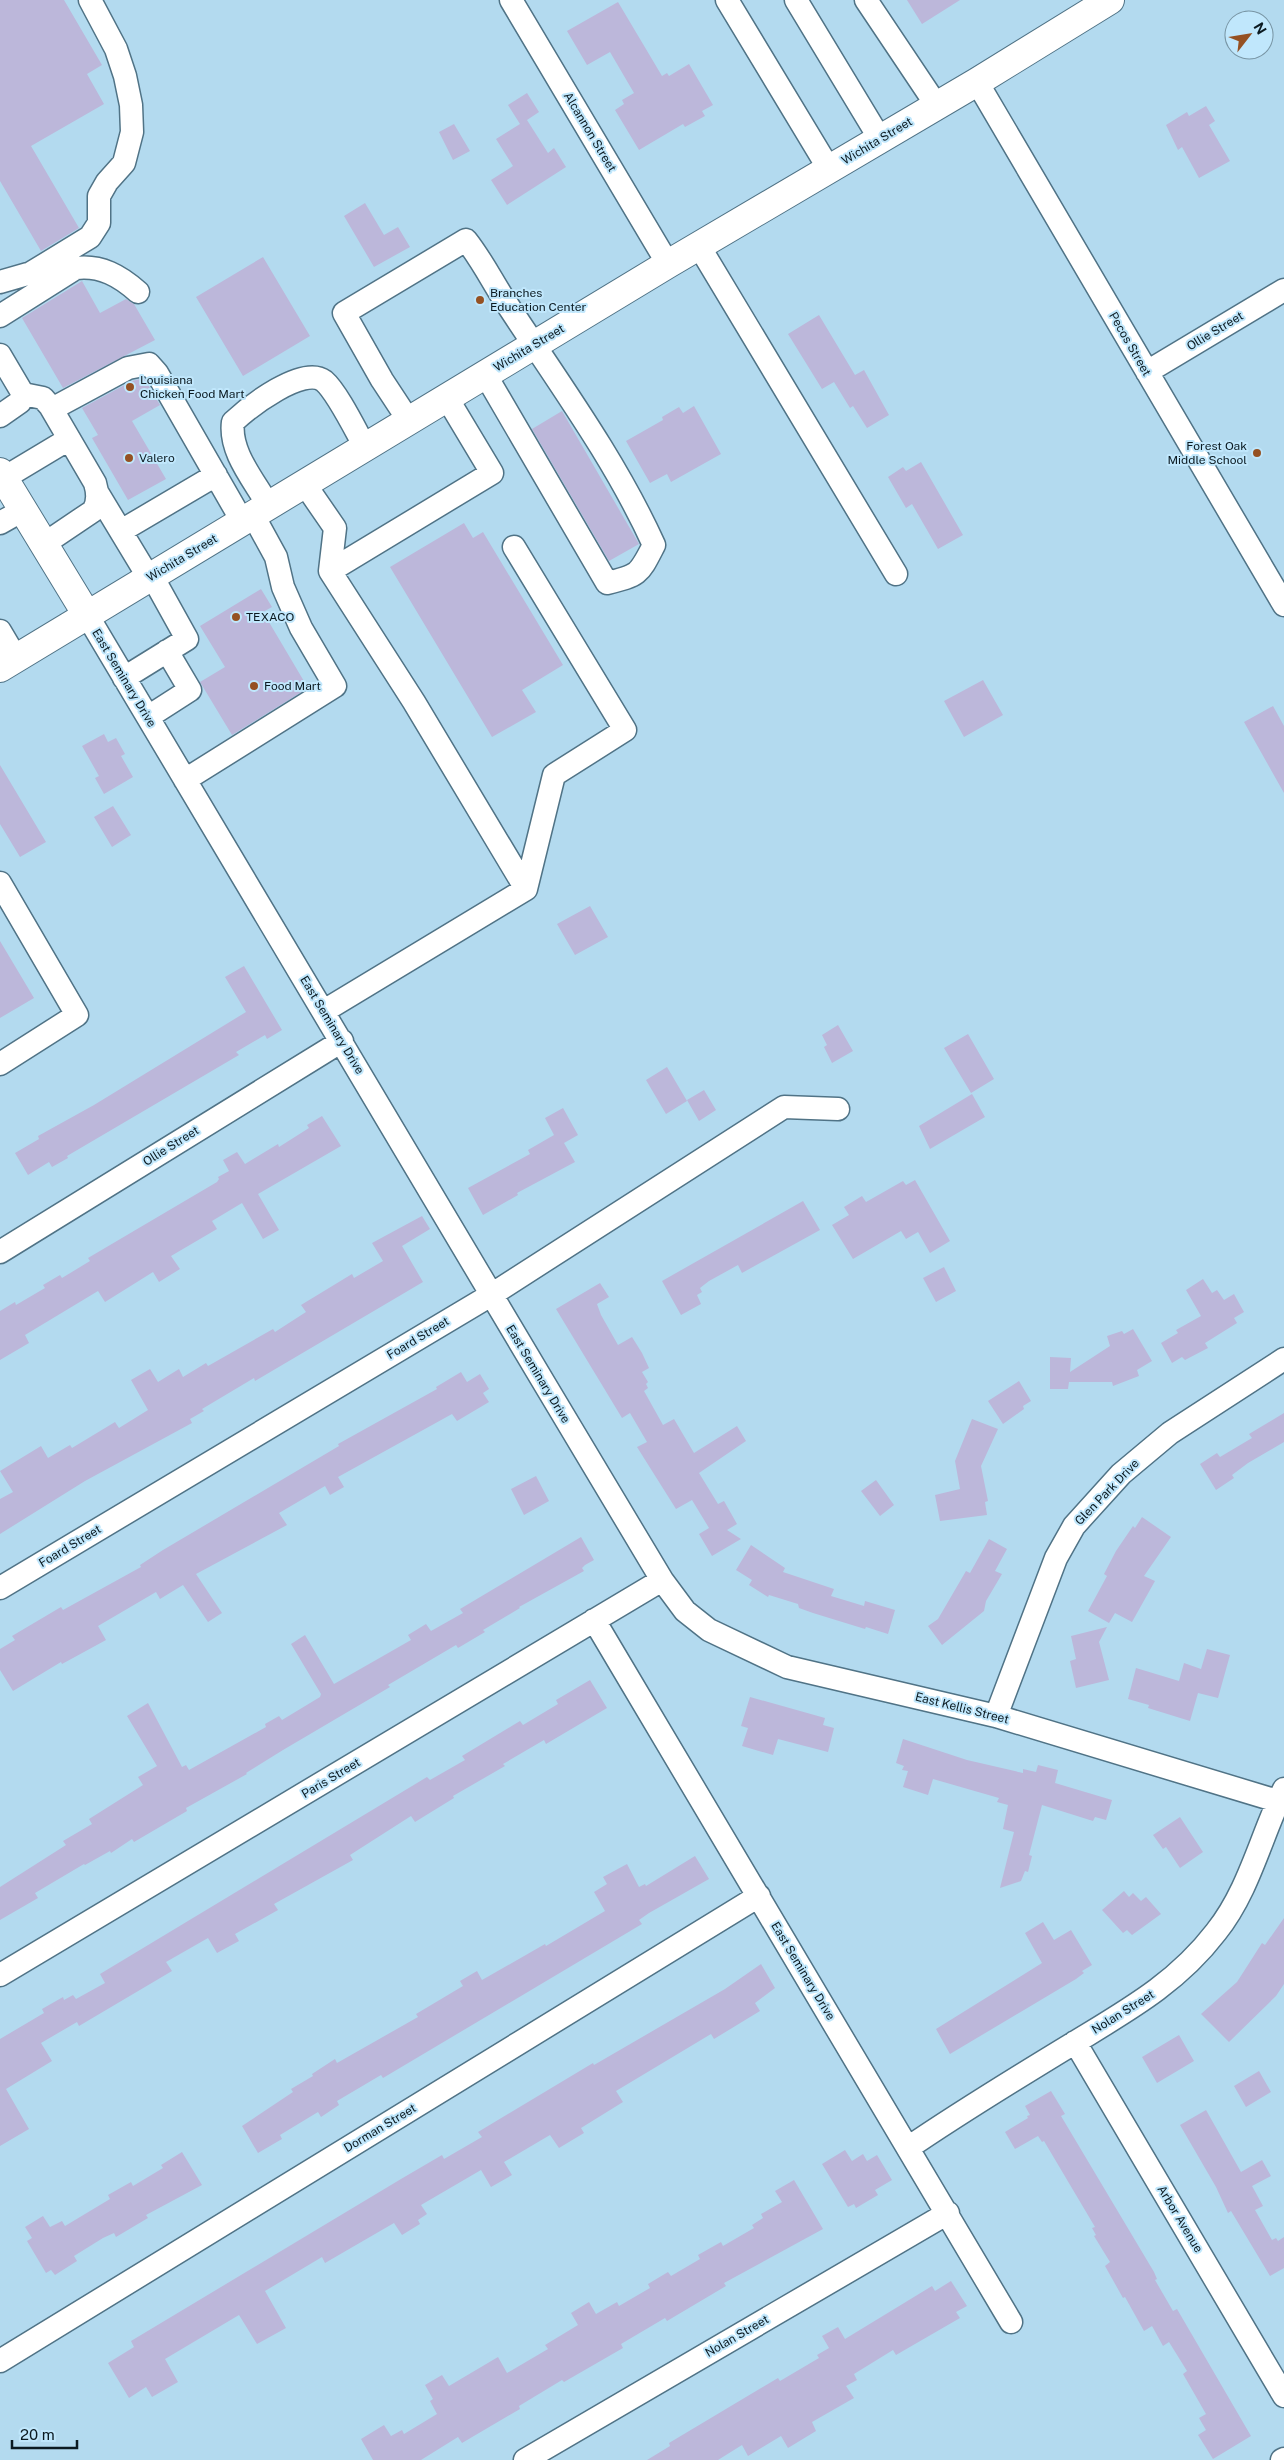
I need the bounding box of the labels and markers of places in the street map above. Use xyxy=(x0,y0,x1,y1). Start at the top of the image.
place label: Branches Education Center xyxy=(490,286,587,314)
marker: Branches Education Center xyxy=(474,294,486,306)
place label: Louisiana Chicken Food Mart xyxy=(140,373,245,401)
marker: Louisiana Chicken Food Mart xyxy=(124,381,136,393)
place label: Forest Oak Middle School xyxy=(1167,439,1247,467)
marker: Forest Oak Middle School xyxy=(1251,447,1263,459)
place label: Valero xyxy=(139,451,175,465)
marker: Valero xyxy=(123,452,135,464)
place label: TEXACO xyxy=(246,610,294,624)
marker: TEXACO xyxy=(230,611,242,623)
place label: Food Mart xyxy=(264,679,321,693)
marker: Food Mart xyxy=(248,680,260,692)

